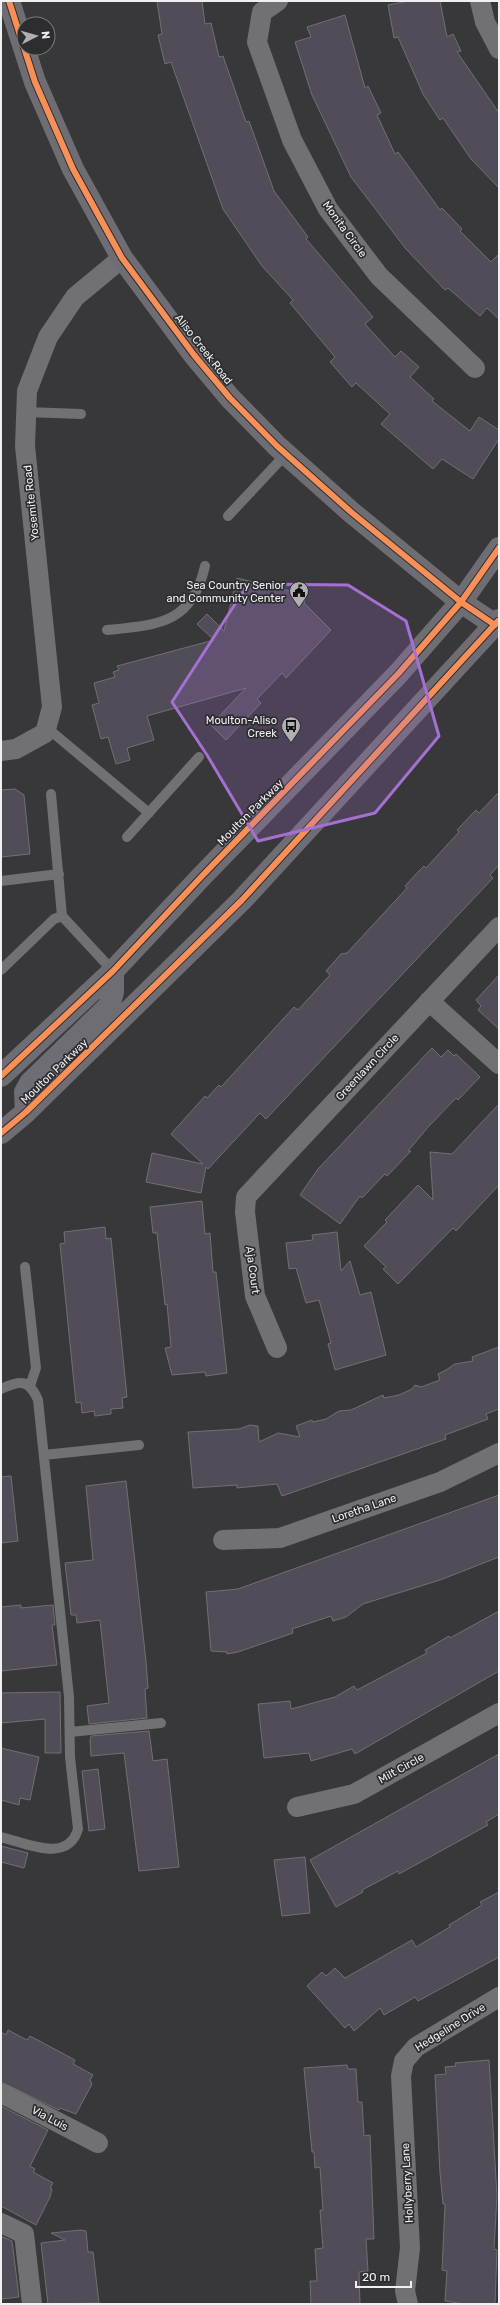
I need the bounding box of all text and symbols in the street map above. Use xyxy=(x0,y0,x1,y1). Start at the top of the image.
north arrow xyxy=(16,16,56,56)
text: N xyxy=(39,30,52,40)
street label: Monita Circle xyxy=(320,199,369,260)
street label: Aliso Creek Road xyxy=(172,312,235,387)
street label: Yosemite Road xyxy=(21,464,42,541)
place label: Sea Country Senior and Community Center xyxy=(166,579,286,605)
public building icon: Sea Country Senior and Community Center xyxy=(288,580,310,608)
place label: Moulton-Aliso Creek xyxy=(206,714,277,740)
bus stop icon: Moulton-Aliso Creek xyxy=(280,715,302,743)
street label: Moulton Parkway xyxy=(215,777,286,848)
street label: Greenlawn Circle xyxy=(333,1031,402,1103)
street label: Moulton Parkway xyxy=(18,1036,90,1107)
street label: Aja Court xyxy=(243,1245,262,1295)
street label: Loretha Lane xyxy=(330,1491,398,1526)
street label: Milt Circle xyxy=(376,1751,426,1786)
street label: Hedgeline Drive xyxy=(413,2001,488,2054)
street label: Via Luis xyxy=(29,2103,71,2134)
street label: Hollyberry Lane xyxy=(399,2143,416,2223)
scale bar xyxy=(356,2263,411,2289)
text: 20 m xyxy=(362,2270,390,2284)

